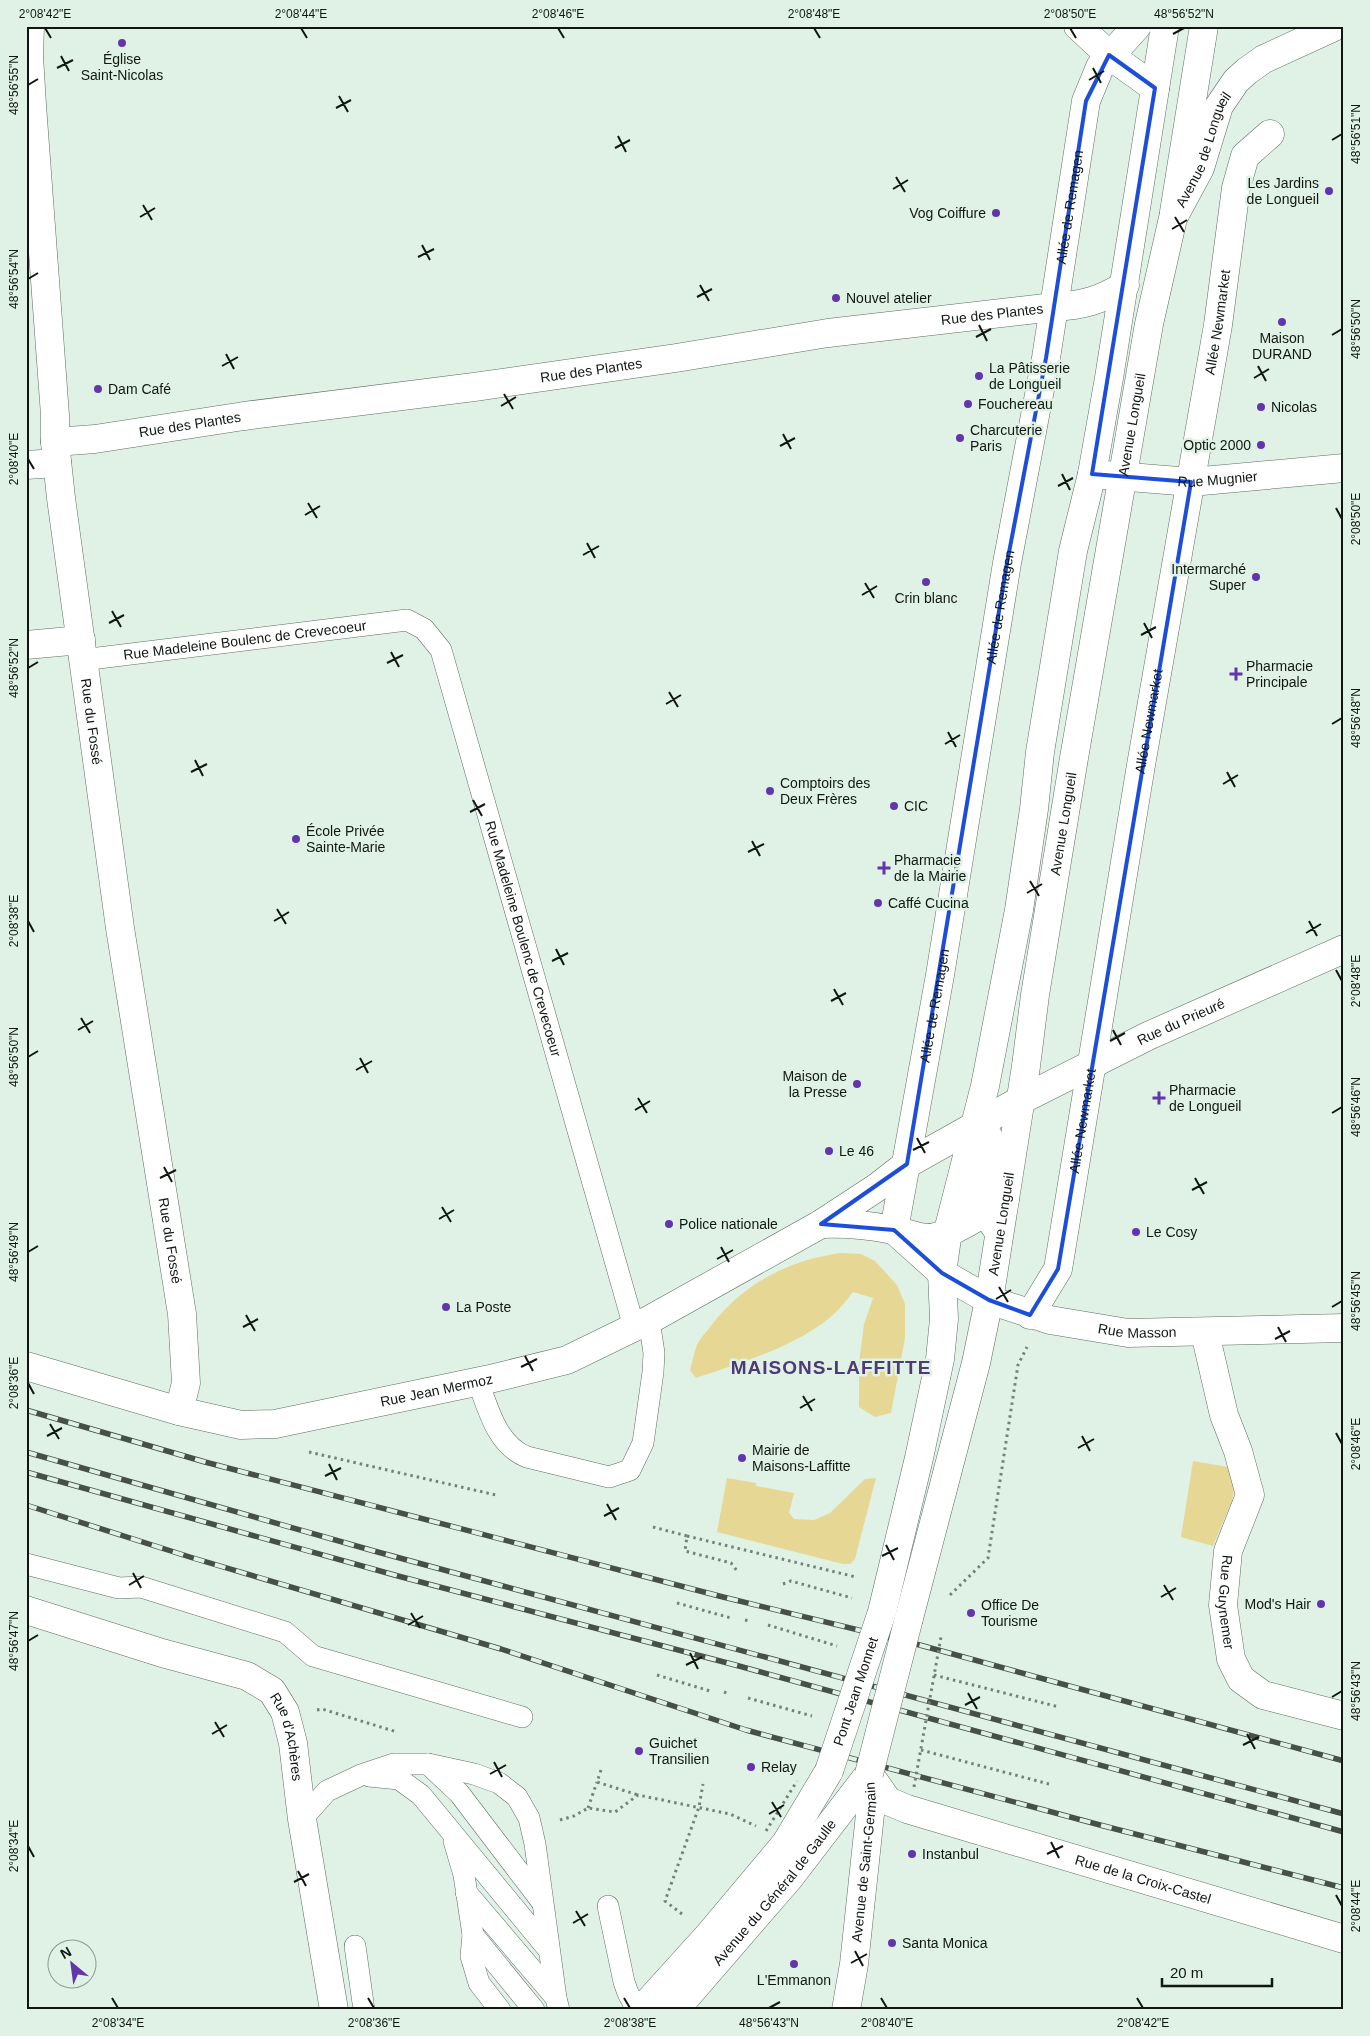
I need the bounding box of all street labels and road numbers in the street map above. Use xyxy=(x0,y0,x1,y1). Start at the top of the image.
street label: Avenue de Longueil xyxy=(1172,89,1234,210)
street label: Allée de Remagen xyxy=(1053,149,1086,265)
street label: Allée Newmarket xyxy=(1201,269,1233,376)
street label: Rue des Plantes xyxy=(940,300,1044,328)
street label: Rue des Plantes xyxy=(539,355,643,385)
street label: Avenue Longueil xyxy=(1115,372,1148,477)
street label: Rue des Plantes xyxy=(138,409,242,440)
street label: Rue Mugnier xyxy=(1177,468,1259,490)
street label: Allée de Remagen xyxy=(983,549,1017,665)
street label: Rue Madeleine Boulenc de Crevecoeur xyxy=(122,617,368,663)
street label: Allée Newmarket xyxy=(1132,668,1166,775)
street label: Rue du Fossé xyxy=(78,677,106,766)
street label: Avenue Longueil xyxy=(1047,771,1080,876)
street label: Rue Madeleine Boulenc de Crevecoeur xyxy=(482,819,565,1059)
street label: Allée de Remagen xyxy=(916,948,952,1064)
street label: Rue du Prieuré xyxy=(1134,995,1227,1048)
street label: Allée Newmarket xyxy=(1066,1067,1099,1174)
street label: Avenue Longueil xyxy=(985,1171,1017,1277)
street label: Rue du Fossé xyxy=(155,1196,185,1285)
street label: Rue Masson xyxy=(1097,1320,1177,1341)
street label: Rue Jean Mermoz xyxy=(379,1371,494,1410)
street label: Rue Guynemer xyxy=(1215,1554,1238,1651)
street label: Pont Jean Monnet xyxy=(830,1635,881,1748)
street label: Rue d'Achères xyxy=(267,1690,305,1782)
street label: Avenue de Saint-Germain xyxy=(848,1782,879,1943)
street label: Avenue du Général de Gaulle xyxy=(709,1816,839,1968)
street label: Rue de la Croix-Castel xyxy=(1073,1851,1213,1907)

